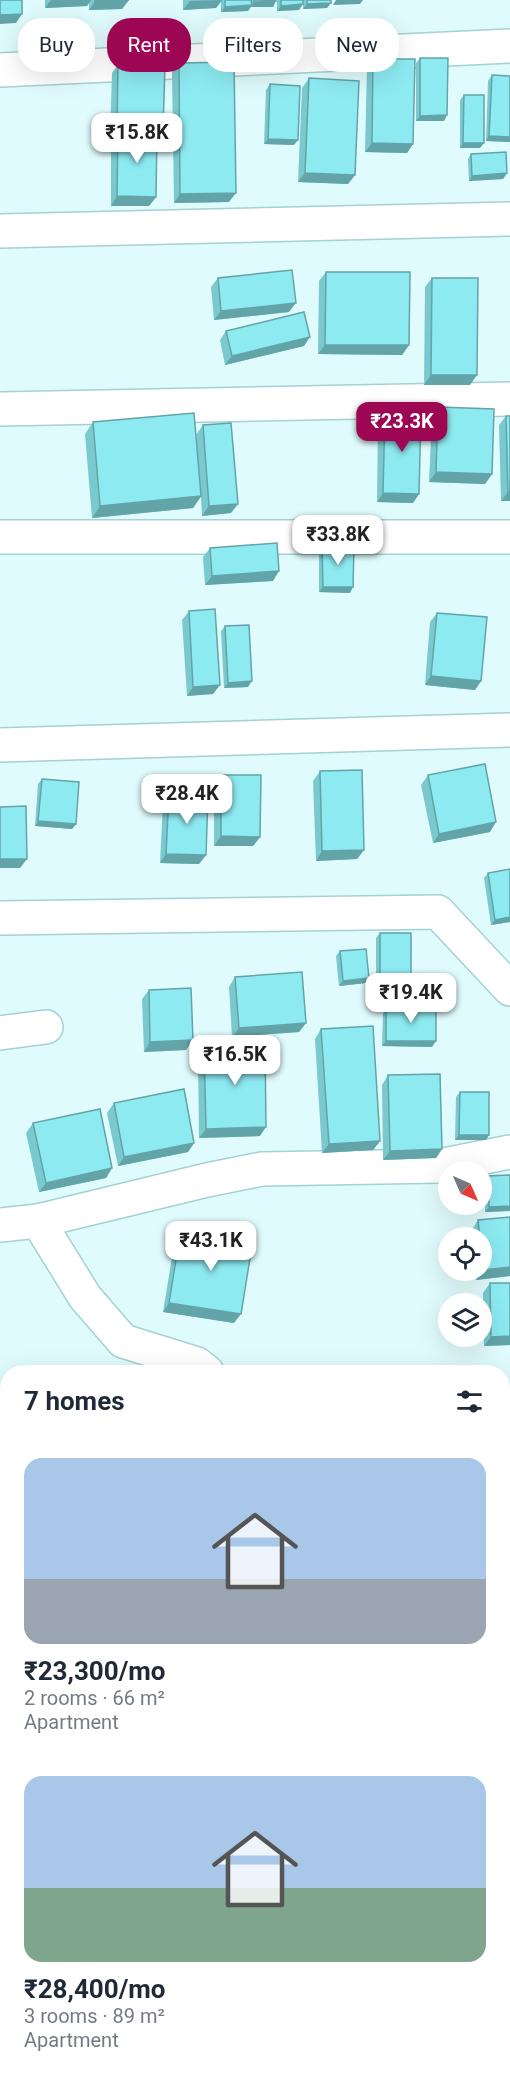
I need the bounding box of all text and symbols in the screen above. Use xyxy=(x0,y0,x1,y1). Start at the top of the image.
chip: Buy xyxy=(18,18,95,72)
chip: Rent xyxy=(107,18,191,72)
chip: Filters xyxy=(203,18,303,72)
chip: New xyxy=(315,18,399,72)
pin: ₹15.8K xyxy=(88,113,186,164)
text: ₹15.8K xyxy=(105,120,169,144)
pin: ₹23.3K xyxy=(353,402,451,453)
text: ₹23.3K xyxy=(370,409,434,433)
pin: ₹33.8K xyxy=(289,515,387,566)
text: ₹33.8K xyxy=(306,522,370,546)
pin: ₹28.4K xyxy=(138,774,236,825)
text: ₹28.4K xyxy=(155,781,219,805)
pin: ₹19.4K xyxy=(362,973,460,1024)
text: ₹19.4K xyxy=(379,980,443,1004)
pin: ₹16.5K xyxy=(186,1035,284,1086)
text: ₹16.5K xyxy=(203,1042,267,1066)
north arrow xyxy=(438,1161,492,1215)
map controls xyxy=(438,1161,492,1347)
pin: ₹43.1K xyxy=(162,1221,260,1272)
button: locate xyxy=(438,1227,492,1281)
text: ₹43.1K xyxy=(179,1228,243,1252)
button: layers xyxy=(438,1293,492,1347)
icon: filters xyxy=(453,1385,486,1418)
text: 7 homes xyxy=(24,1386,125,1416)
icon: home xyxy=(201,1497,309,1605)
text: ₹23,300/mo xyxy=(24,1656,166,1686)
text: 2 rooms · 66 m² xyxy=(24,1686,165,1710)
text: Apartment xyxy=(24,1710,119,1734)
icon: home xyxy=(201,1815,309,1923)
text: ₹28,400/mo xyxy=(24,1974,166,2004)
text: 3 rooms · 89 m² xyxy=(24,2004,165,2028)
text: Apartment xyxy=(24,2028,119,2052)

